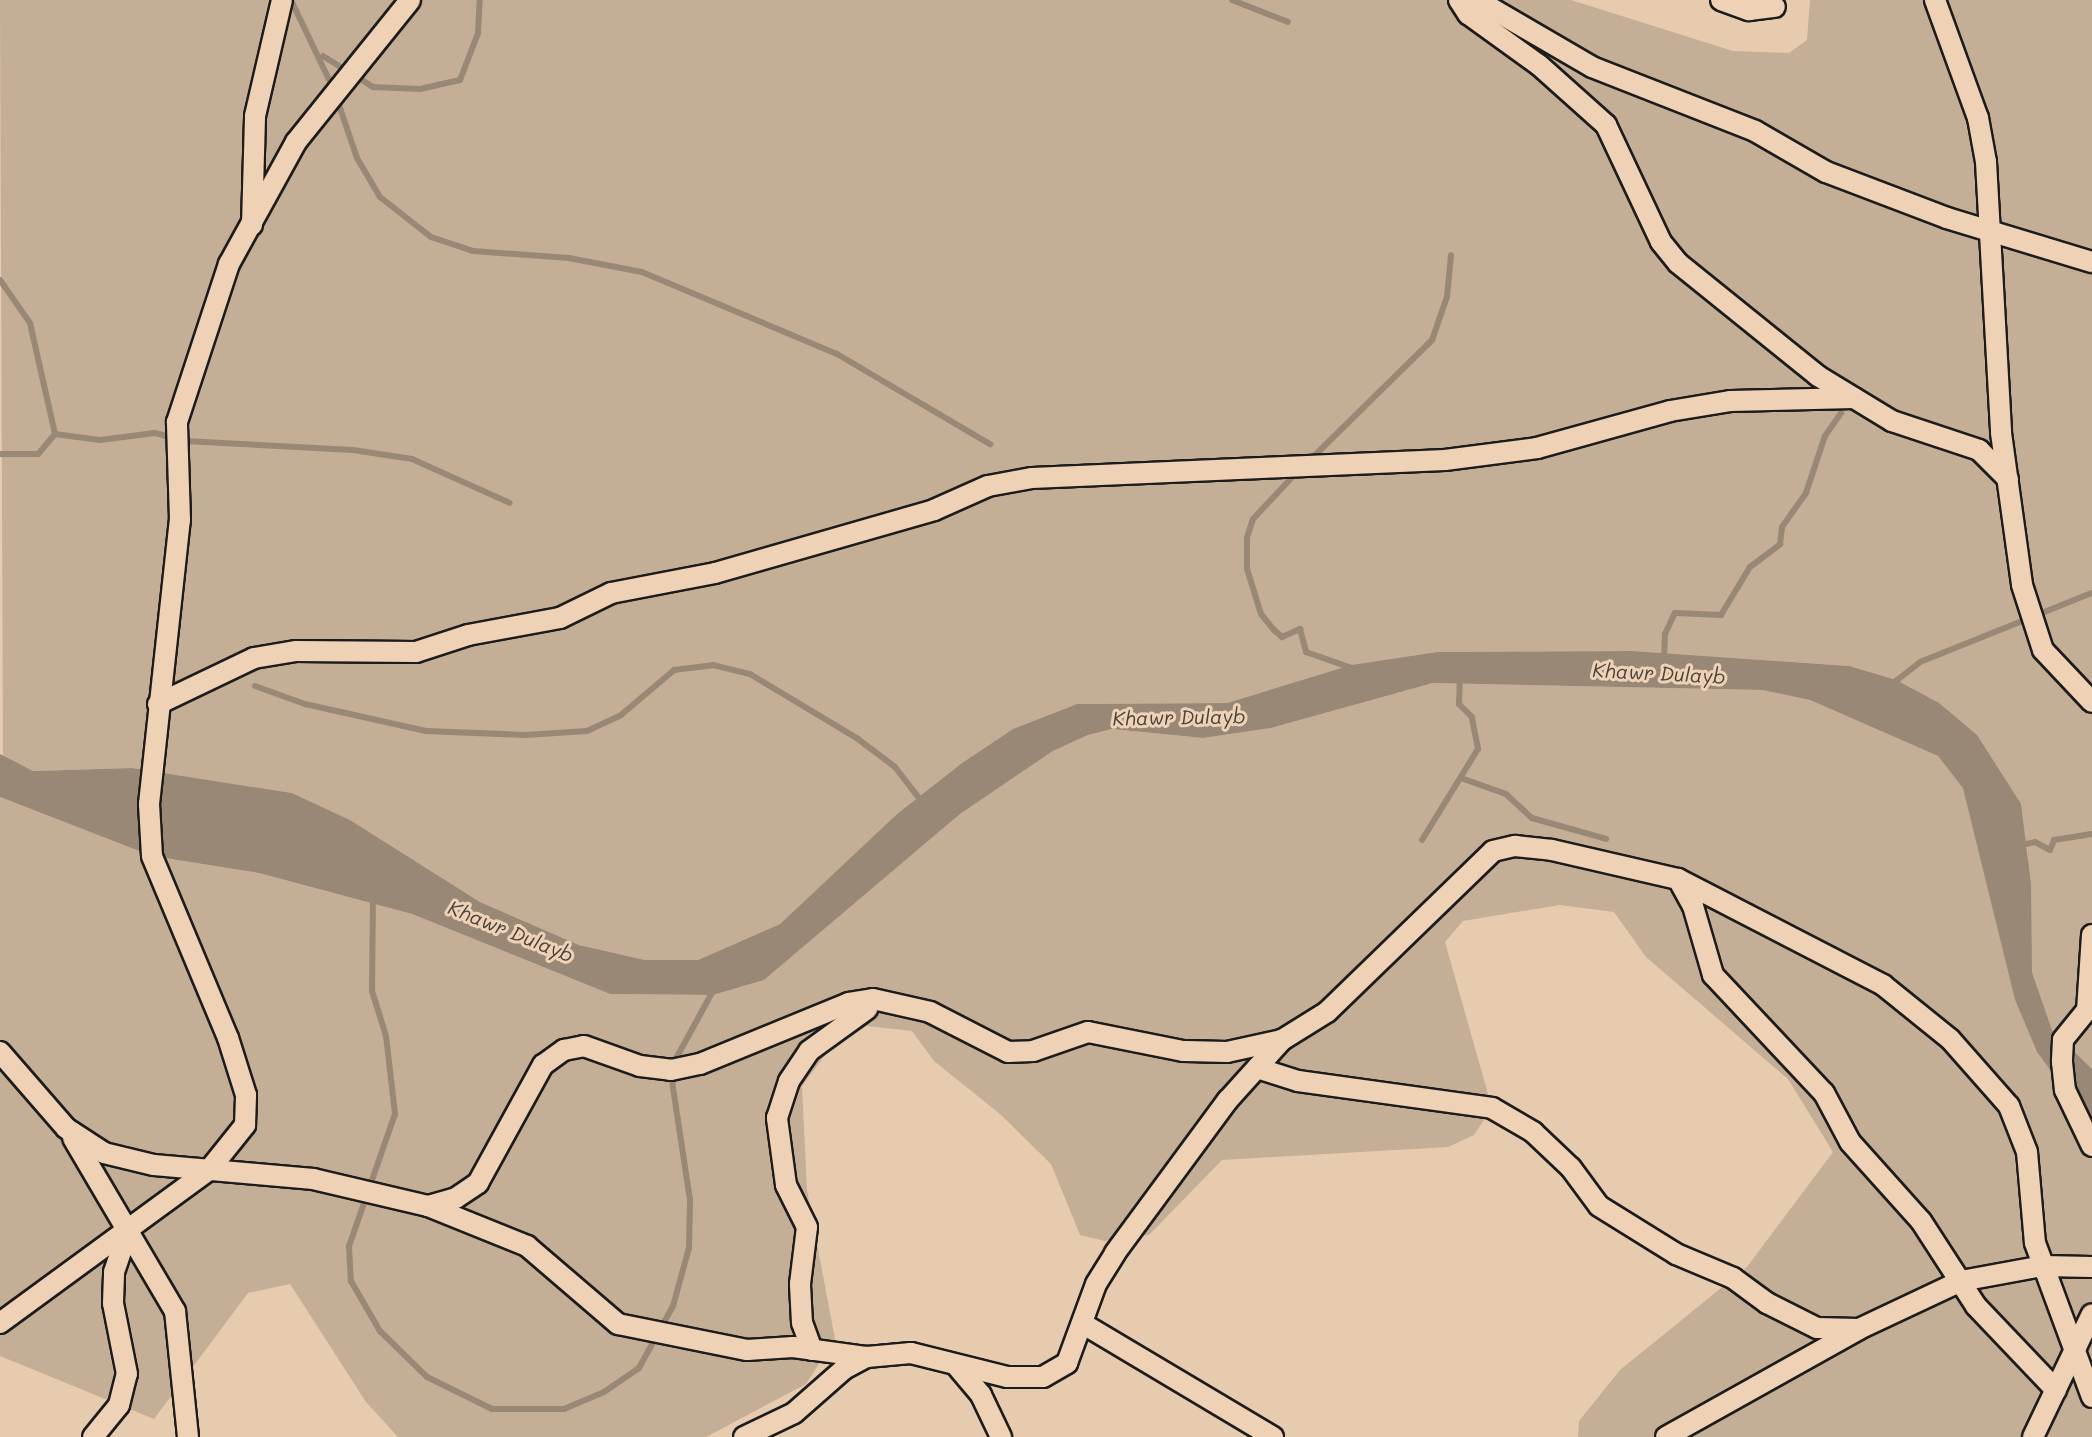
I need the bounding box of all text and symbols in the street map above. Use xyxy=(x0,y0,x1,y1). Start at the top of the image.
water label: Khawr Dulayb xyxy=(1592,658,1726,688)
water label: Khawr Dulayb xyxy=(1112,704,1246,730)
water label: Khawr Dulayb xyxy=(445,895,577,967)

